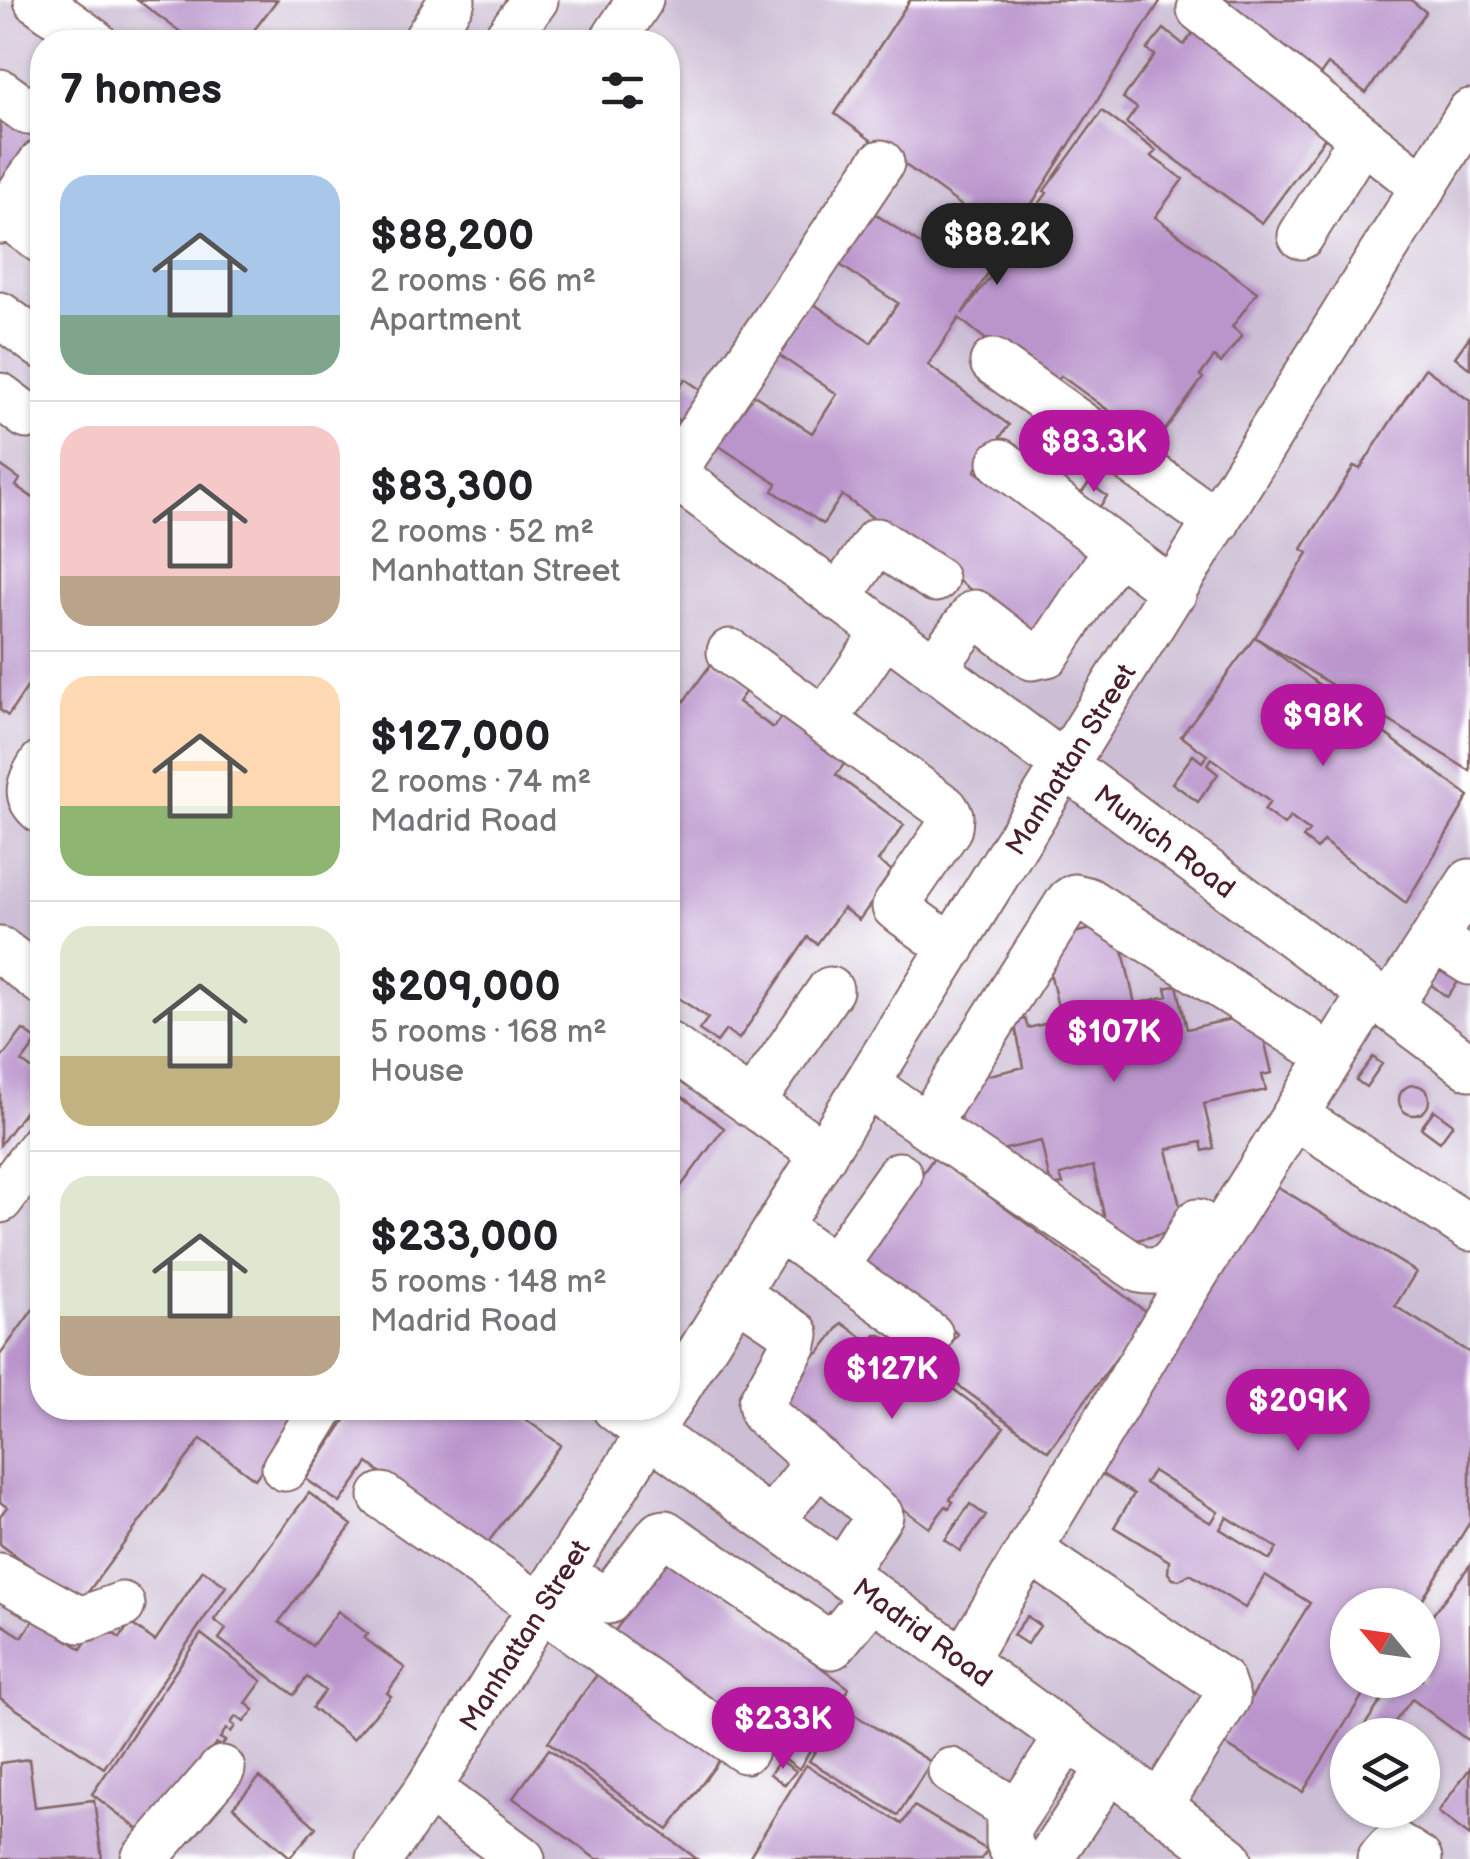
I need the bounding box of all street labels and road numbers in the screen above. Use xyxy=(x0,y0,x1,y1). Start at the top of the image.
street label: Manhattan Street xyxy=(999,658,1144,861)
street label: Munich Road xyxy=(1087,779,1241,906)
street label: Manhattan Street xyxy=(453,1534,598,1737)
street label: Madrid Road xyxy=(846,1572,998,1695)

